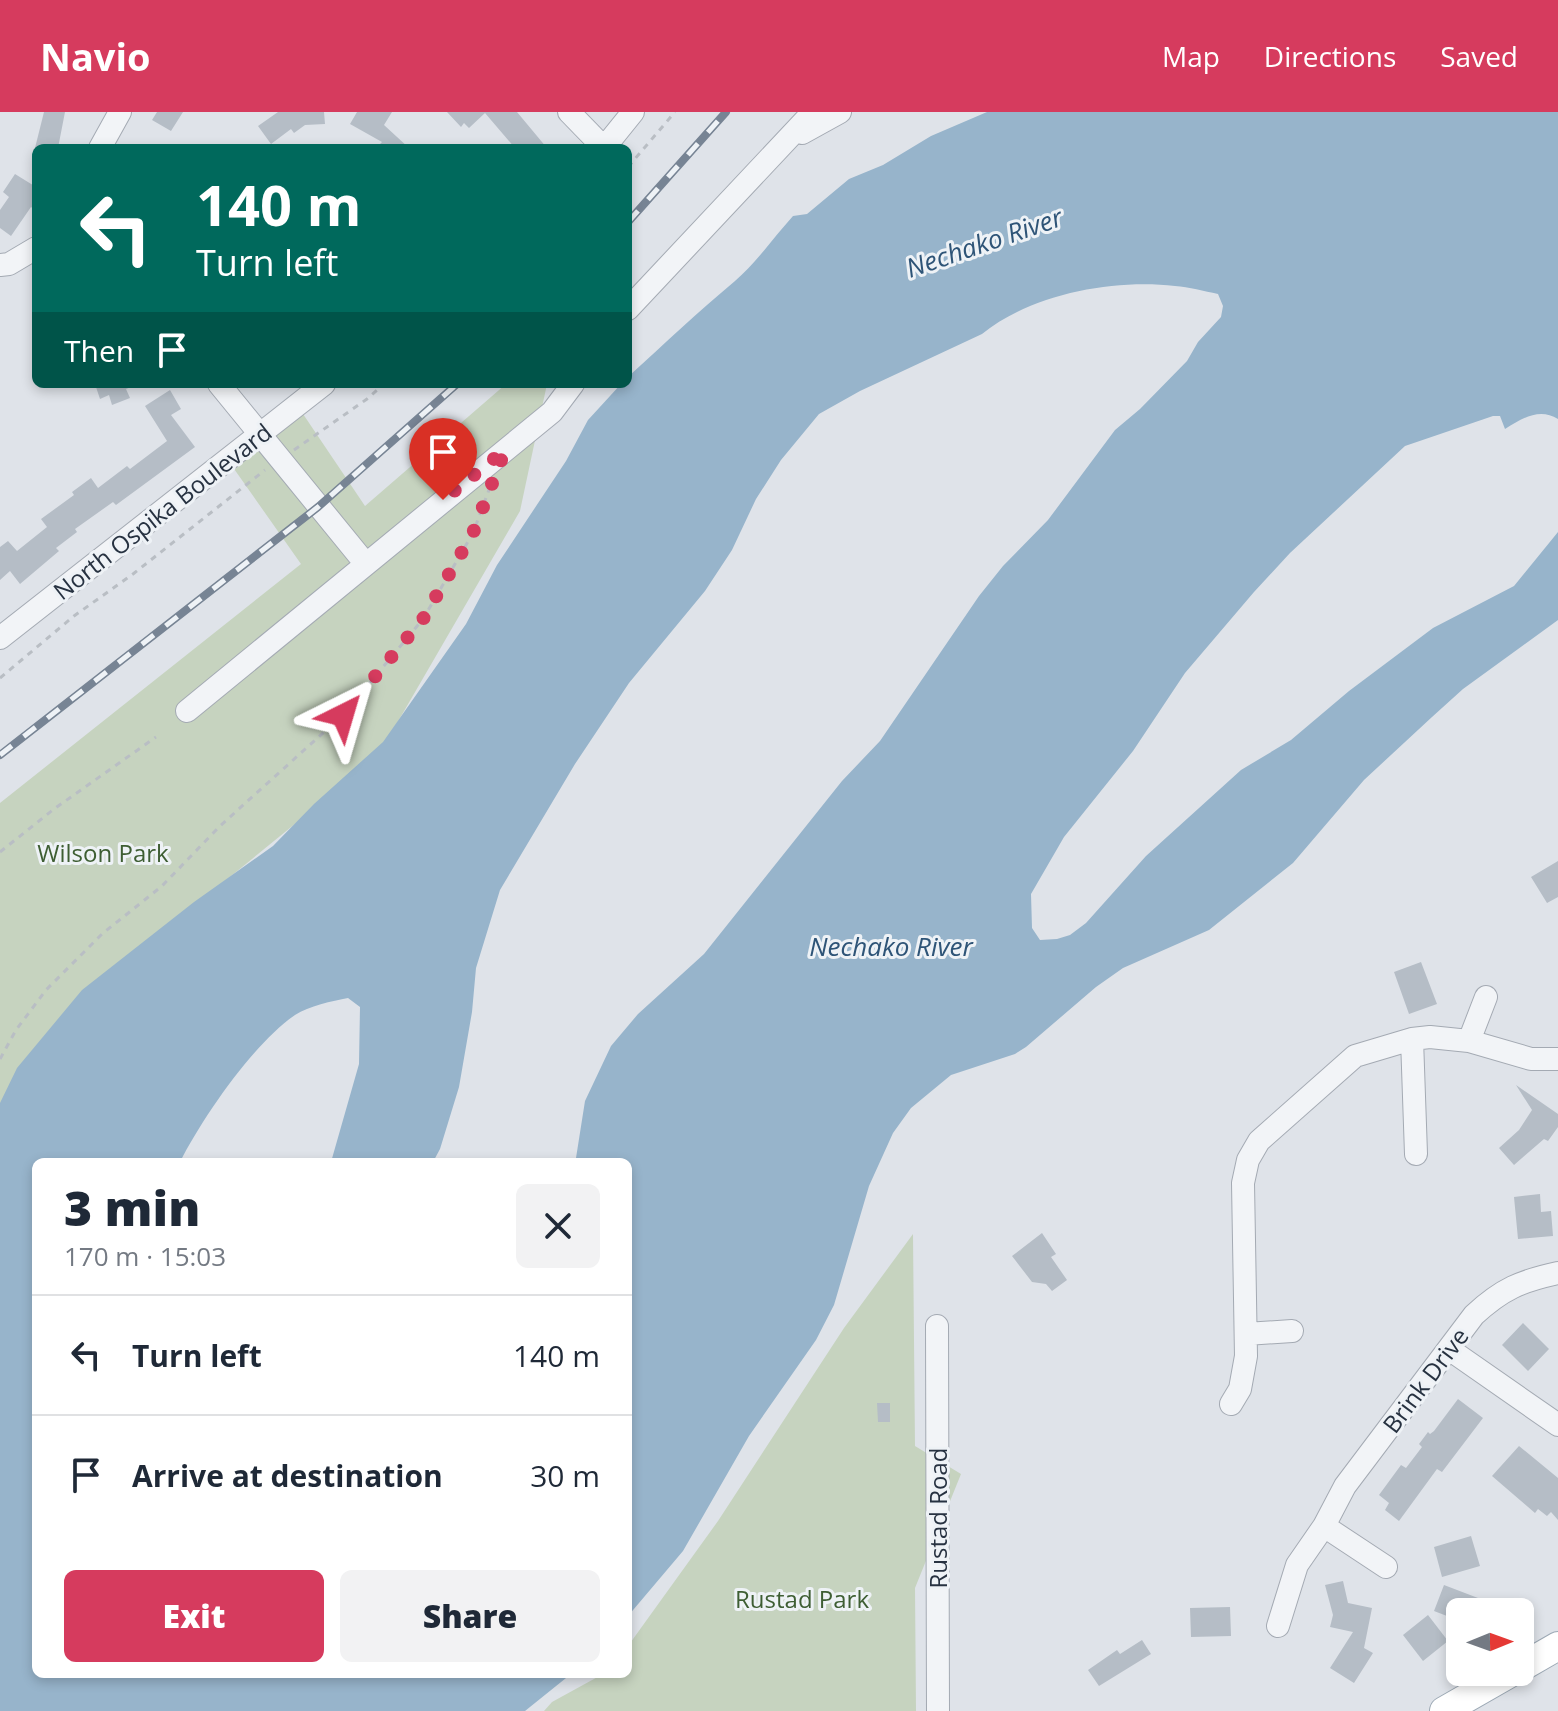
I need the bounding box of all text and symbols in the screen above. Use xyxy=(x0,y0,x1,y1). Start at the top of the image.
text: Navio xyxy=(40,30,151,82)
text: Map xyxy=(1162,37,1220,75)
text: Directions xyxy=(1264,37,1396,75)
text: Saved xyxy=(1440,37,1518,75)
text: 140 m xyxy=(196,166,362,242)
icon: left xyxy=(64,176,168,280)
water label: Nechako River xyxy=(901,198,1069,286)
text: Turn left xyxy=(196,238,338,287)
icon: arrive xyxy=(150,328,194,372)
text: Then xyxy=(64,330,134,371)
street label: North Ospika Boulevard xyxy=(46,415,278,607)
pin xyxy=(409,418,477,500)
icon: arrive xyxy=(421,430,465,474)
position arrow xyxy=(301,673,385,757)
park label: Wilson Park xyxy=(37,836,169,869)
water label: Nechako River xyxy=(809,928,974,964)
text: 3 min xyxy=(64,1175,200,1240)
button: close xyxy=(516,1184,600,1268)
text: 170 m · 15:03 xyxy=(64,1238,226,1274)
street label: Brink Drive xyxy=(1375,1321,1475,1439)
icon: left xyxy=(64,1333,108,1377)
text: Turn left xyxy=(132,1335,262,1376)
text: 140 m xyxy=(513,1335,600,1376)
street label: Rustad Road xyxy=(921,1447,954,1589)
icon: arrive xyxy=(64,1453,108,1497)
text: Arrive at destination xyxy=(132,1455,443,1496)
text: 30 m xyxy=(530,1455,600,1496)
button: Exit xyxy=(64,1570,324,1662)
button: Share xyxy=(340,1570,600,1662)
park label: Rustad Park xyxy=(735,1582,869,1615)
north arrow xyxy=(1446,1598,1534,1686)
map controls xyxy=(1446,1598,1534,1686)

